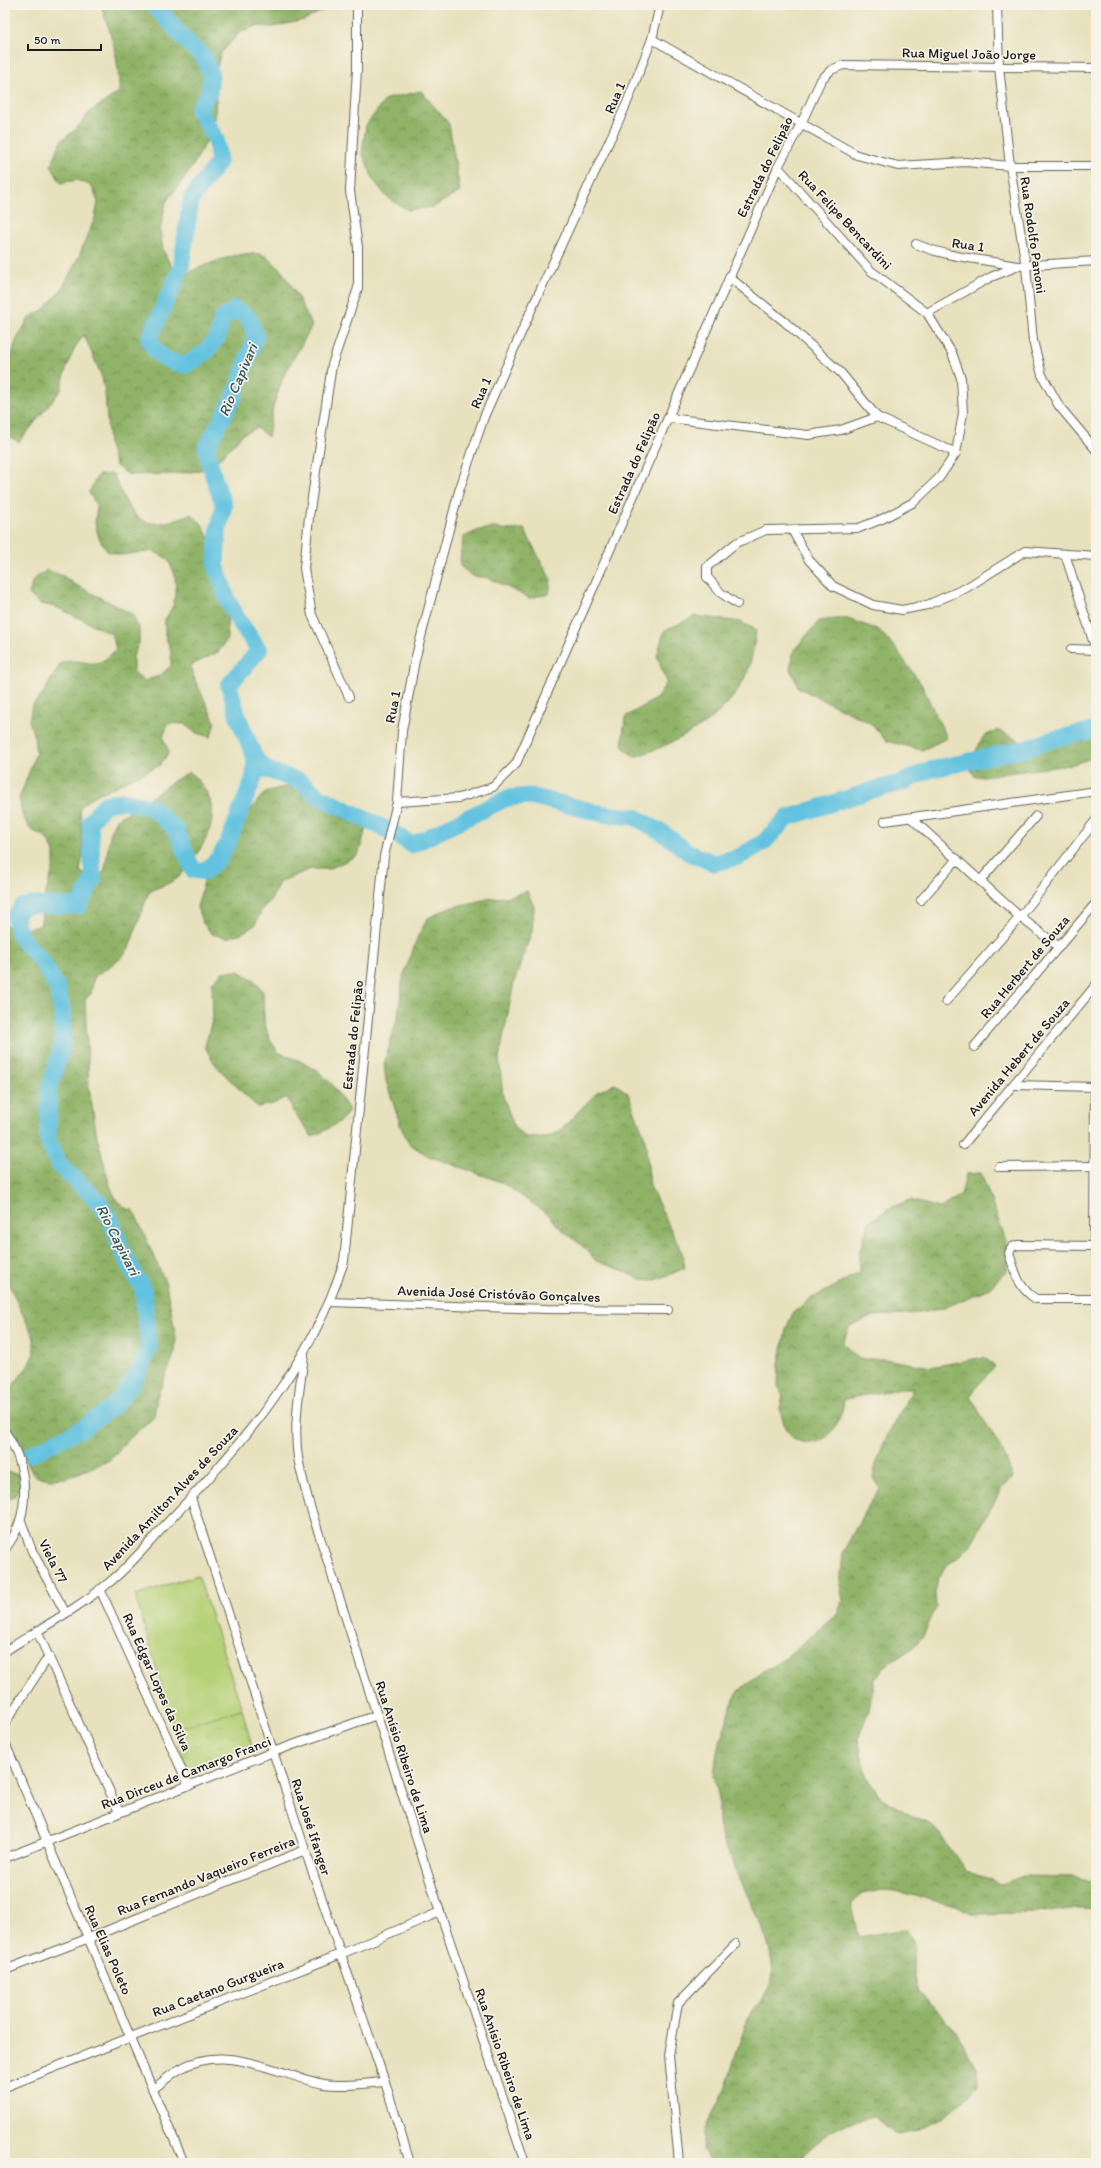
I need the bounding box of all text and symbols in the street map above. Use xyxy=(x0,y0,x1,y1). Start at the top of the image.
scale bar xyxy=(28,26,101,52)
text: 50 m xyxy=(34,33,60,47)
street label: Rua Miguel João Jorge xyxy=(902,44,1037,64)
street label: Rua 1 xyxy=(601,79,629,116)
street label: Estrada do Felipão xyxy=(733,114,797,220)
street label: Rua Felipe Bencardini xyxy=(794,167,896,273)
street label: Rua Rodolfo Panoni xyxy=(1016,175,1050,295)
street label: Rua 1 xyxy=(951,234,986,256)
water label: Rio Capivari xyxy=(215,339,262,419)
street label: Rua 1 xyxy=(467,374,495,411)
street label: Estrada do Felipão xyxy=(604,409,664,517)
street label: Rua 1 xyxy=(382,689,405,725)
street label: Rua Herbert de Souza xyxy=(977,912,1073,1022)
street label: Estrada do Felipão xyxy=(339,979,367,1091)
street label: Avenida Hebert de Souza xyxy=(965,994,1074,1120)
water label: Rio Capivari xyxy=(92,1202,145,1280)
street label: Avenida José Cristóvão Gonçalves xyxy=(397,1282,601,1306)
street label: Avenida Amilton Alves de Souza xyxy=(98,1421,242,1574)
street label: Viela 77 xyxy=(35,1536,71,1586)
street label: Rua Edgar Lopes da Silva xyxy=(119,1610,195,1754)
street label: Rua Anísio Ribeiro de Lima xyxy=(371,1679,437,1835)
street label: Rua Dirceu de Camargo Franci xyxy=(99,1733,273,1813)
street label: Rua José Ifanger xyxy=(287,1776,335,1878)
street label: Rua Fernando Vaqueiro Ferreira xyxy=(115,1832,298,1920)
street label: Rua Elias Poleto xyxy=(81,1903,135,1997)
street label: Rua Caetano Gurgueira xyxy=(150,1955,286,2021)
street label: Rua Anísio Ribeiro de Lima xyxy=(471,1986,539,2142)

